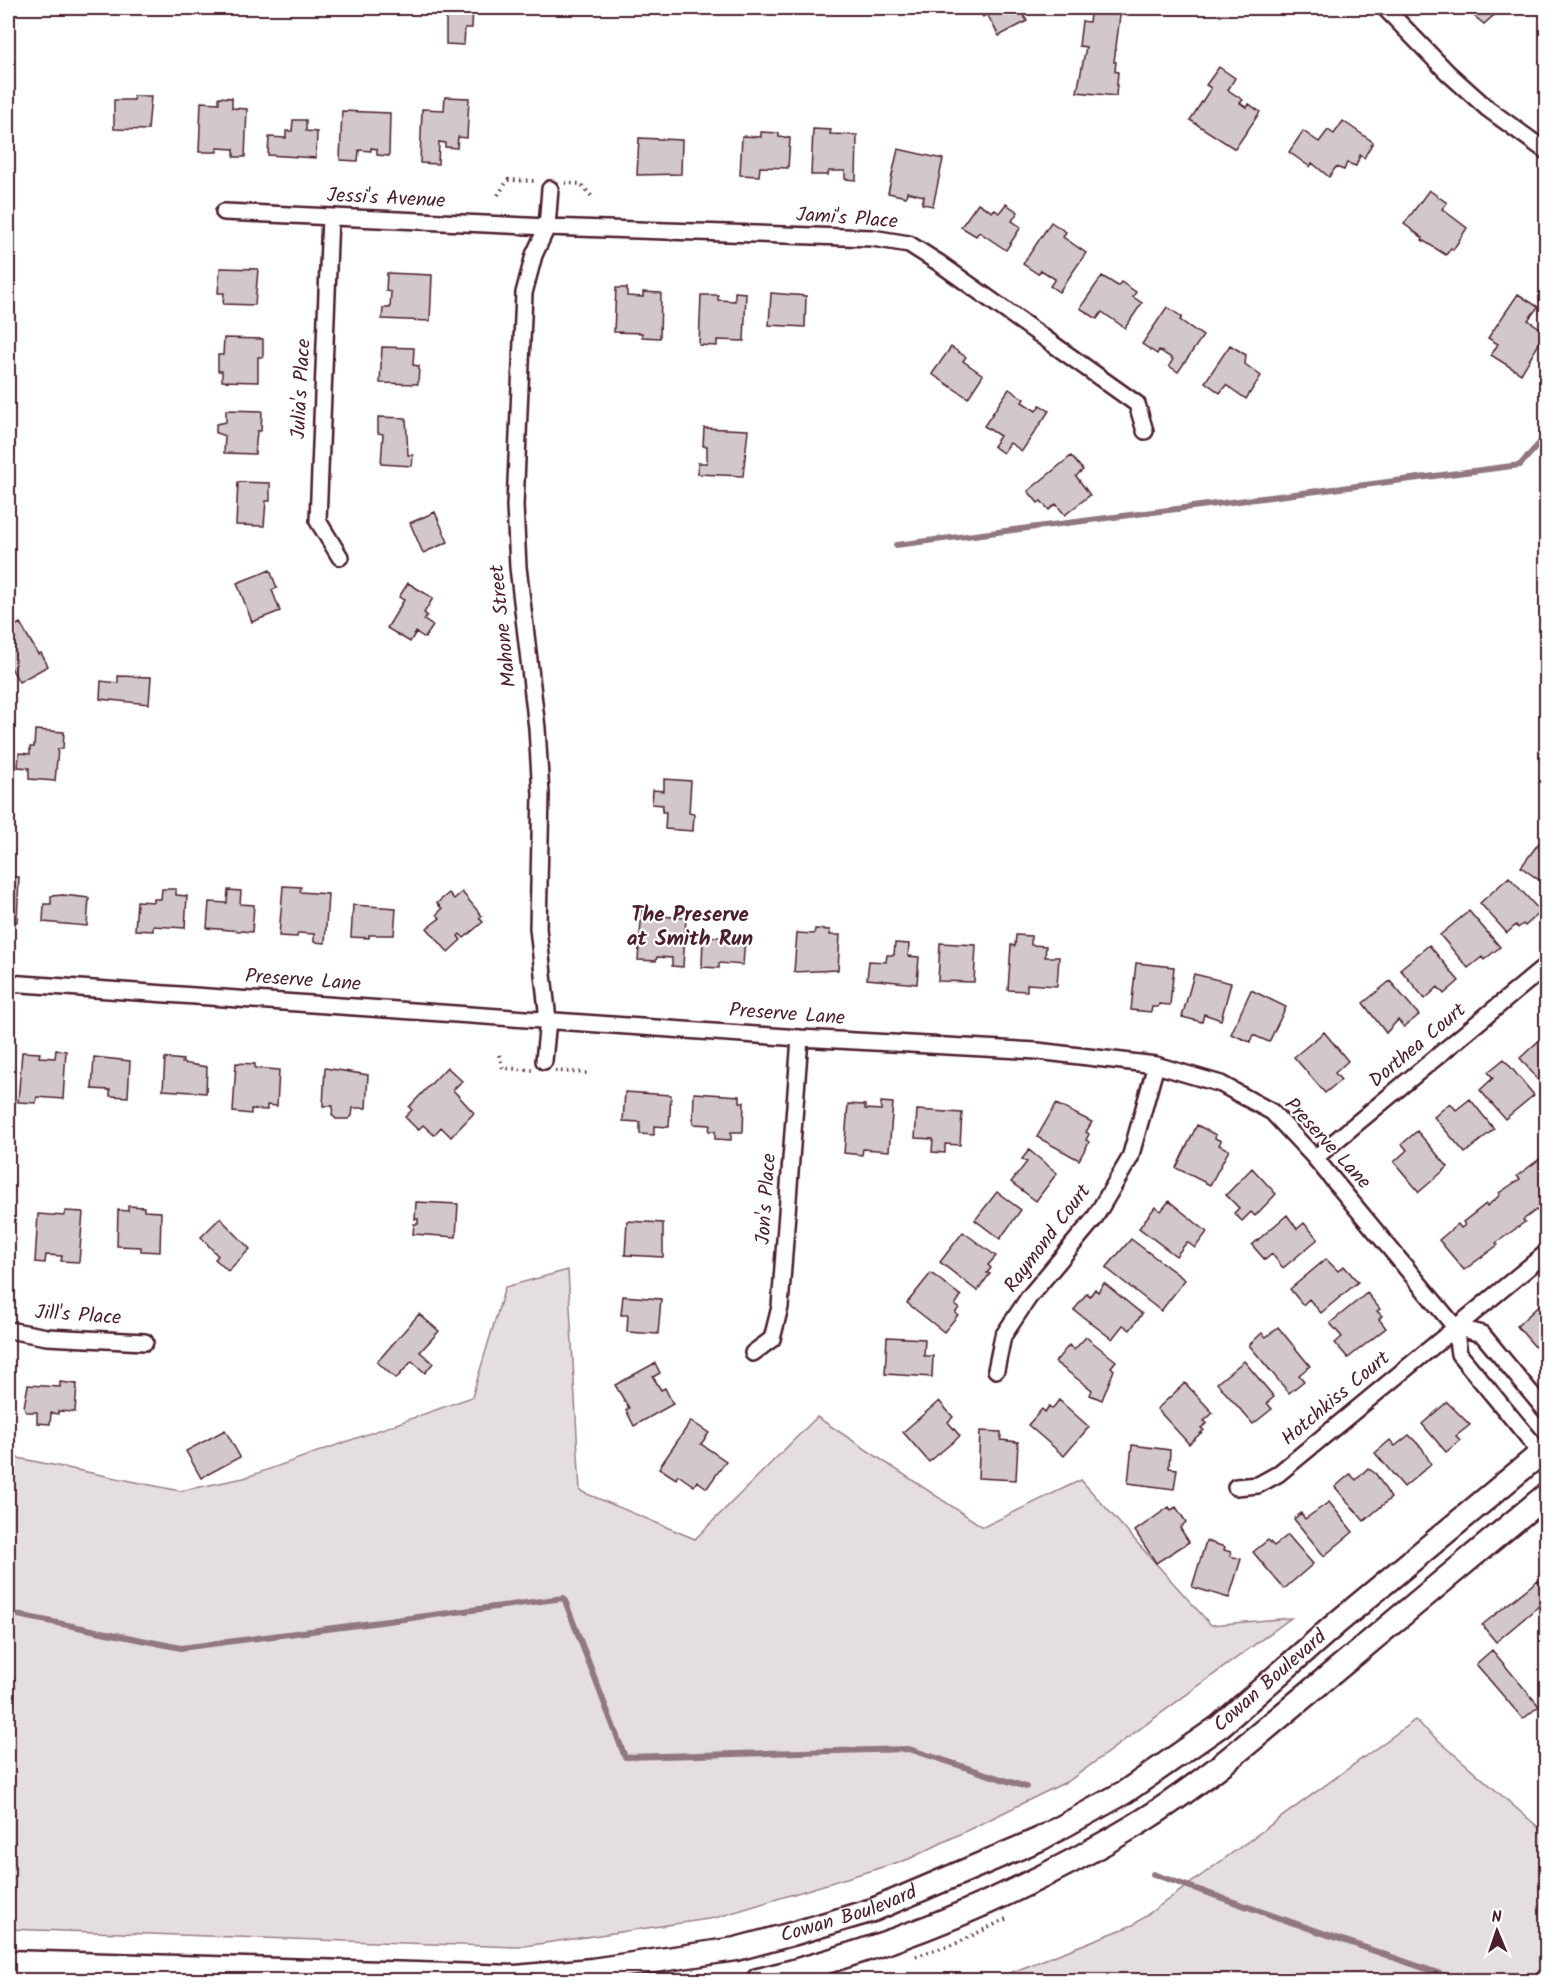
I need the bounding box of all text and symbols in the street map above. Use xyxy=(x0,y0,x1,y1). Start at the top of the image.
street label: Jessi's Avenue xyxy=(326,180,446,218)
street label: Jami's Place xyxy=(795,199,899,239)
street label: Julia's Place xyxy=(283,338,321,440)
street label: Mahone Street xyxy=(482,563,526,689)
district label: The Preserve at Smith Run xyxy=(627,899,753,956)
street label: Preserve Lane xyxy=(244,961,362,1001)
street label: Preserve Lane xyxy=(728,995,846,1035)
street label: Dorthea Court xyxy=(1362,996,1474,1096)
street label: Preserve Lane xyxy=(1276,1091,1378,1197)
street label: Jon's Place xyxy=(748,1152,786,1246)
street label: Raymond Court xyxy=(996,1178,1100,1300)
street label: Jill's Place xyxy=(34,1297,122,1335)
street label: Hotchkiss Court xyxy=(1274,1343,1398,1454)
street label: Cowan Boulevard xyxy=(1206,1622,1335,1741)
street label: Cowan Boulevard xyxy=(777,1877,923,1952)
north arrow xyxy=(1467,1901,1527,1961)
text: N xyxy=(1491,1905,1502,1930)

